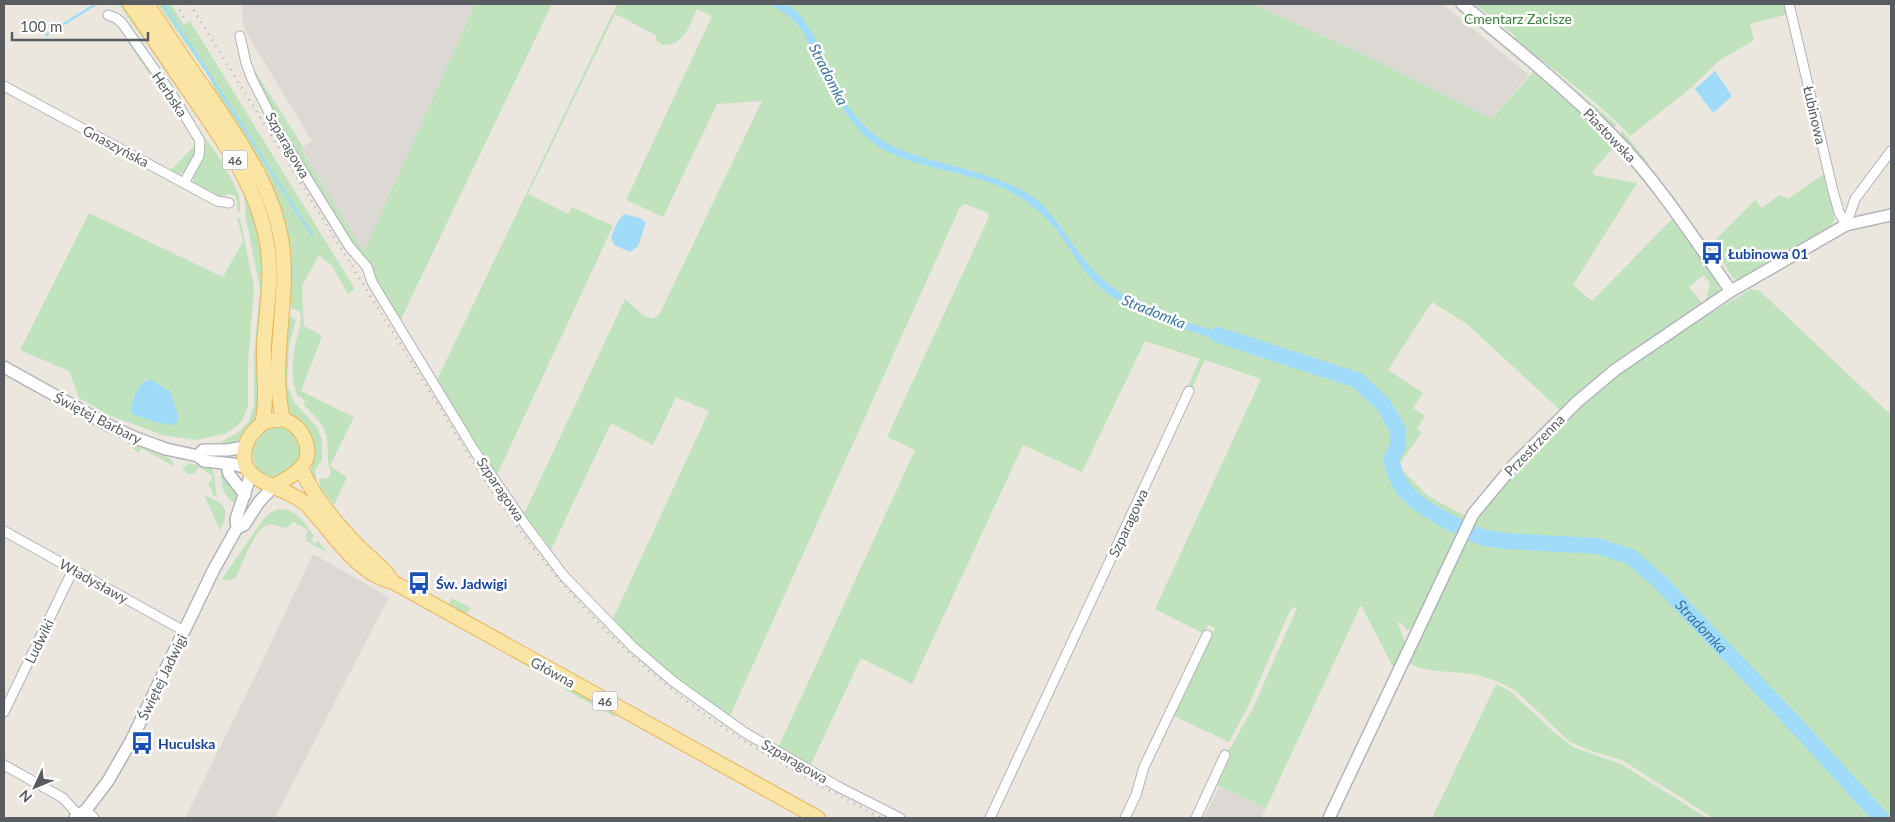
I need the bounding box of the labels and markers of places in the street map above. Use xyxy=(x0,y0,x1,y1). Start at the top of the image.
bus stop icon: Łubinowa 01 xyxy=(1699,240,1725,266)
place label: Łubinowa 01 xyxy=(1728,245,1808,262)
bus stop icon: Św. Jadwigi xyxy=(406,570,432,596)
place label: Św. Jadwigi xyxy=(436,575,507,592)
bus stop icon: Huculska xyxy=(129,730,155,756)
place label: Huculska xyxy=(158,735,215,752)

